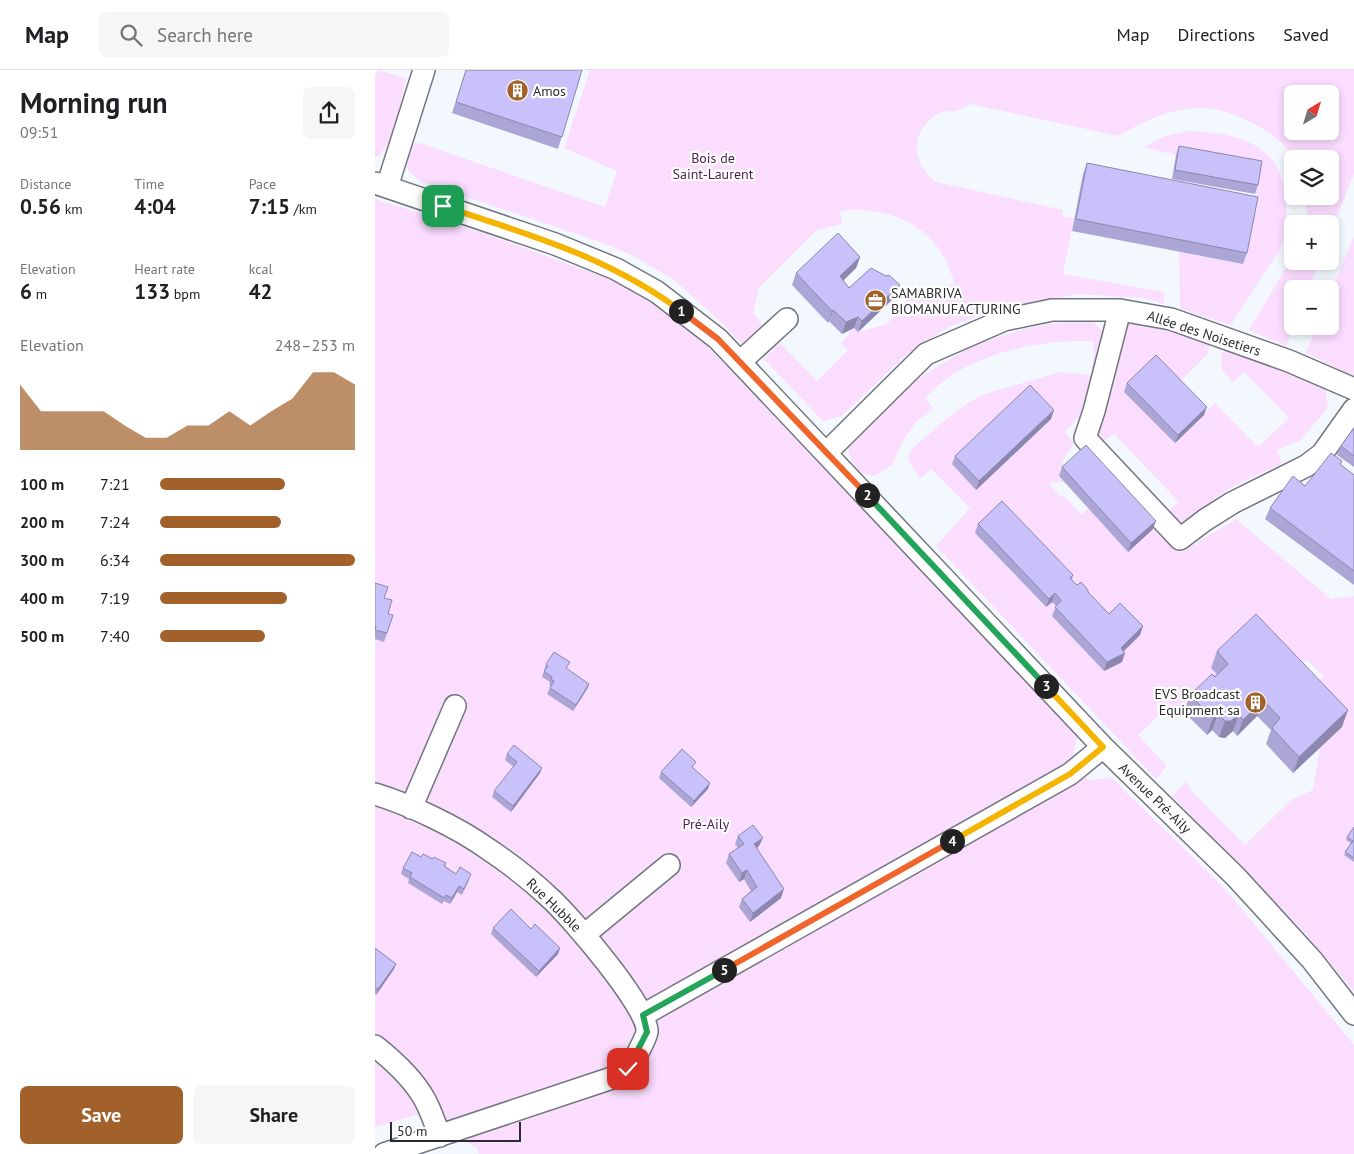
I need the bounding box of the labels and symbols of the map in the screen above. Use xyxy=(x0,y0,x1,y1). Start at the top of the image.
building icon: Amos xyxy=(505,79,529,103)
place label: Amos xyxy=(533,82,566,100)
north arrow xyxy=(1284,85,1339,140)
park label: Bois de Saint-Laurent xyxy=(673,149,754,183)
pin xyxy=(422,185,464,227)
place label: SAMABRIVA BIOMANUFACTURING xyxy=(891,284,1021,318)
office icon: SAMABRIVA BIOMANUFACTURING xyxy=(863,289,887,313)
pin: 1 xyxy=(669,298,693,324)
street label: Allée des Noisetiers xyxy=(1145,306,1263,360)
pin: 2 xyxy=(855,482,879,508)
pin: 3 xyxy=(1033,674,1059,698)
place label: EVS Broadcast Equipment sa xyxy=(1155,685,1240,719)
building icon: EVS Broadcast Equipment sa xyxy=(1244,690,1268,714)
street label: Avenue Pré-Aily xyxy=(1115,759,1195,838)
park label: Pré-Aily xyxy=(683,815,730,833)
pin: 4 xyxy=(939,828,965,854)
street label: Rue Hubble xyxy=(523,874,585,936)
pin: 5 xyxy=(711,958,737,982)
pin xyxy=(607,1048,649,1090)
scale bar xyxy=(390,1119,521,1142)

